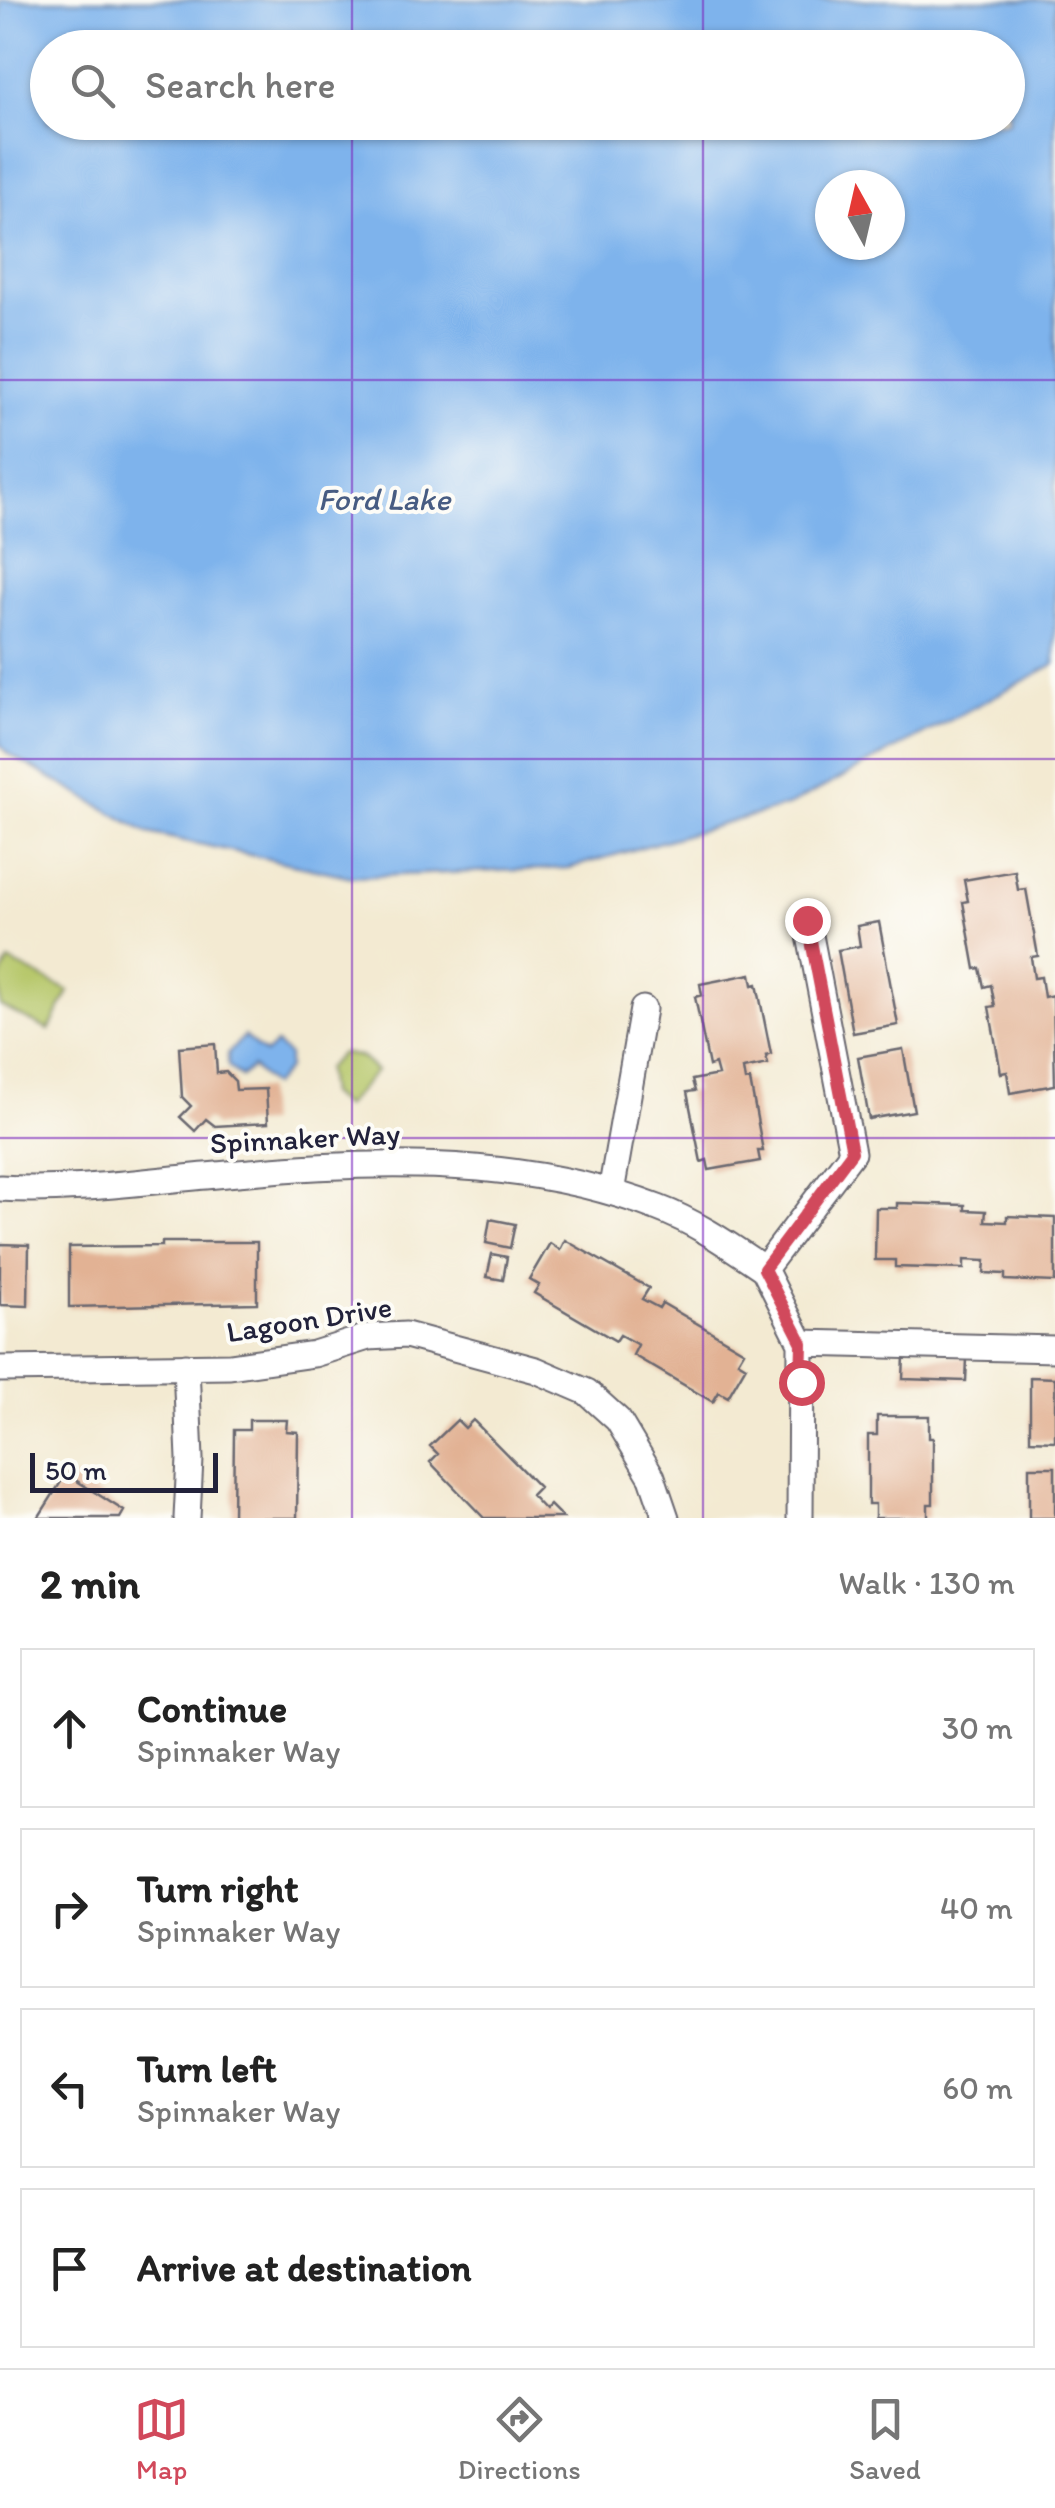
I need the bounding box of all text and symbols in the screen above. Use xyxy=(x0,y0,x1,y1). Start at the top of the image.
search box xyxy=(30,30,1025,140)
icon: search xyxy=(65,58,120,113)
text: Search here xyxy=(145,62,336,108)
north arrow xyxy=(815,170,905,260)
water label: Ford Lake xyxy=(318,480,452,518)
route end xyxy=(785,898,831,944)
street label: Spinnaker Way xyxy=(209,1115,401,1161)
street label: Lagoon Drive xyxy=(224,1288,394,1350)
route start xyxy=(779,1360,825,1406)
scale bar xyxy=(30,1448,218,1492)
text: 50 m xyxy=(45,1453,107,1487)
text: 2 min xyxy=(40,1558,140,1609)
text: Walk · 130 m xyxy=(839,1564,1015,1602)
text: Continue xyxy=(137,1686,287,1732)
icon: ahead xyxy=(42,1701,97,1756)
text: 30 m xyxy=(942,1709,1013,1747)
text: Spinnaker Way xyxy=(137,1732,340,1770)
text: Turn right xyxy=(137,1866,299,1912)
icon: right xyxy=(42,1881,97,1936)
text: 40 m xyxy=(940,1889,1013,1927)
text: Spinnaker Way xyxy=(137,1912,340,1950)
text: Turn left xyxy=(137,2046,277,2092)
icon: left xyxy=(42,2061,97,2116)
text: 60 m xyxy=(942,2069,1013,2107)
text: Spinnaker Way xyxy=(137,2092,340,2130)
icon: arrive xyxy=(42,2241,97,2296)
text: Arrive at destination xyxy=(137,2245,472,2291)
tab: Map xyxy=(134,2392,189,2486)
tab: Directions xyxy=(458,2392,581,2486)
tab: Saved xyxy=(849,2392,921,2486)

